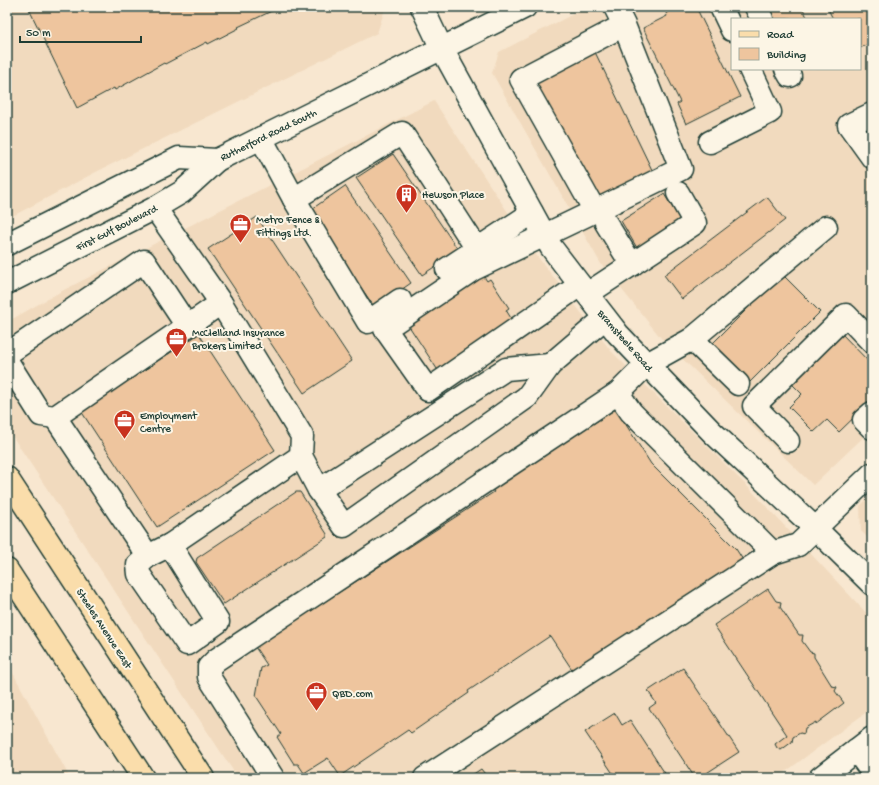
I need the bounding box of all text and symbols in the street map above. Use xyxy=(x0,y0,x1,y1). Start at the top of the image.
scale bar xyxy=(20,18,141,44)
legend xyxy=(731,18,861,70)
text: 50 m xyxy=(26,27,51,41)
text: Road xyxy=(767,29,794,43)
text: Building xyxy=(766,49,806,63)
street label: Rutherford Road South xyxy=(218,106,319,164)
building icon: Hewson Place xyxy=(394,181,420,214)
place label: Hewson Place xyxy=(422,190,484,202)
street label: First Gulf Boulevard xyxy=(73,202,161,255)
office icon: Metro Fence & Fittings Ltd. xyxy=(227,212,253,245)
place label: Metro Fence & Fittings Ltd. xyxy=(255,215,320,240)
street label: Bramsteele Road xyxy=(594,307,656,376)
office icon: McClelland Insurance Brokers Limited xyxy=(164,325,190,358)
place label: McClelland Insurance Brokers Limited xyxy=(191,328,285,353)
office icon: Employment Centre xyxy=(111,408,137,441)
place label: Employment Centre xyxy=(140,411,198,436)
street label: Steeles Avenue East xyxy=(73,587,134,673)
office icon: QBD.com xyxy=(303,680,329,713)
place label: QBD.com xyxy=(332,689,373,701)

